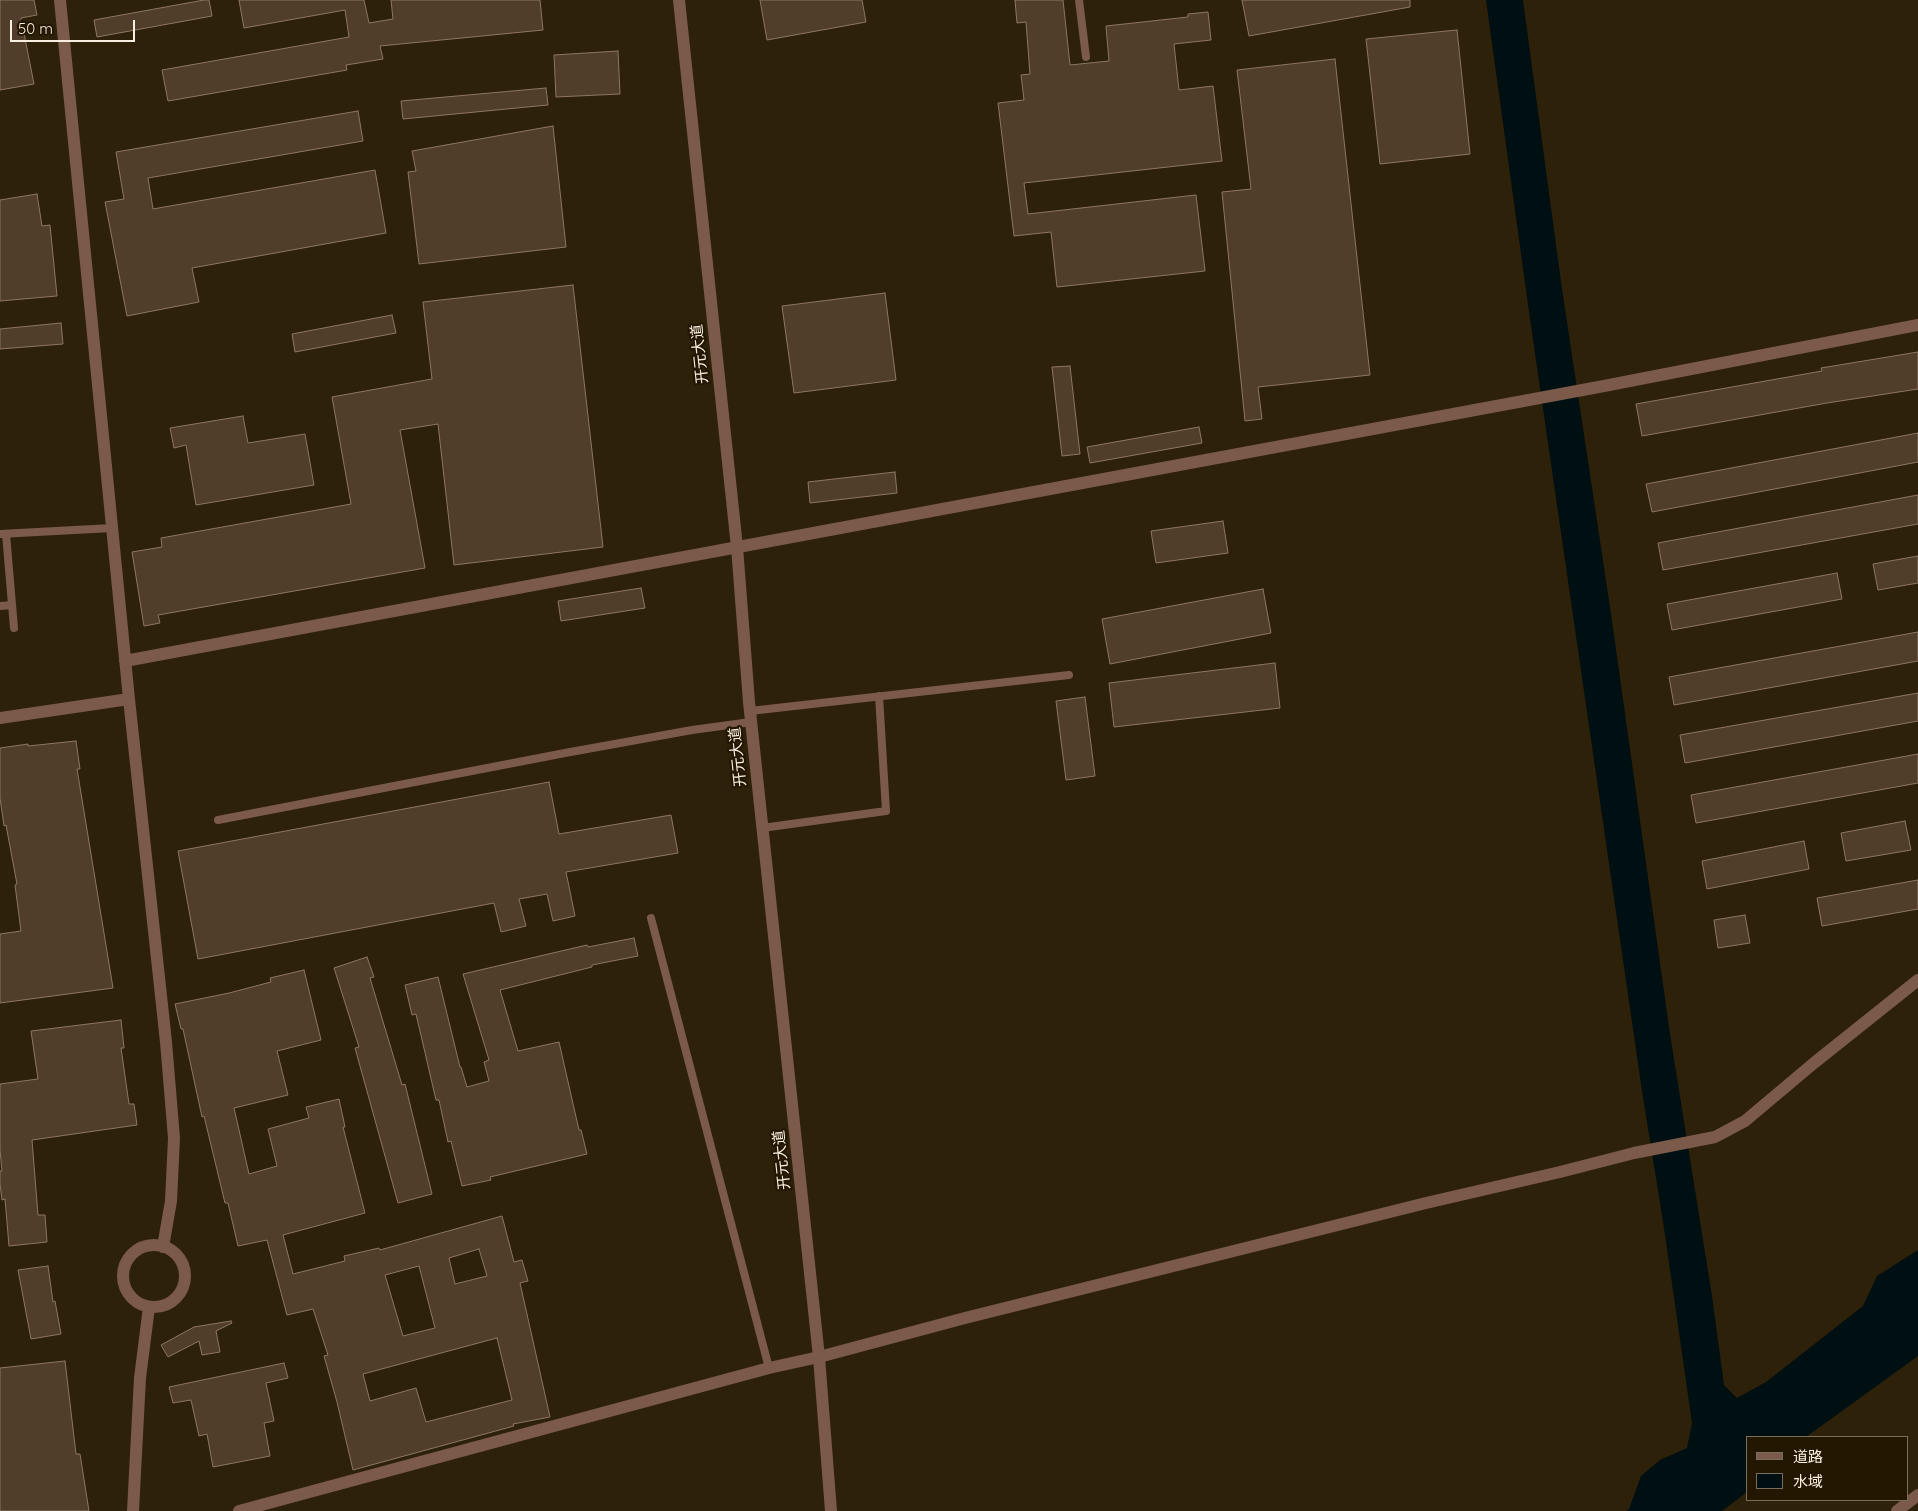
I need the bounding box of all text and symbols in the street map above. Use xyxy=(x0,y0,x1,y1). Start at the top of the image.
scale bar xyxy=(12,10,138,42)
text: 50 m xyxy=(18,19,53,38)
street label: 开元大道 xyxy=(688,323,712,385)
street label: 开元大道 xyxy=(726,726,750,788)
street label: 开元大道 xyxy=(770,1129,794,1191)
legend xyxy=(1746,1436,1908,1501)
text: 道路 xyxy=(1793,1447,1823,1466)
text: 水域 xyxy=(1793,1472,1823,1491)

